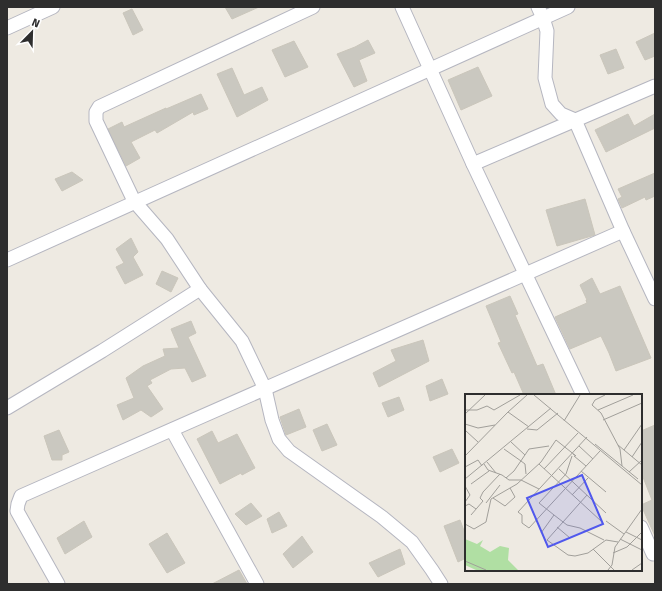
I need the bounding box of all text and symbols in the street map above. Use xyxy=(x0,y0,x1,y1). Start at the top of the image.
north arrow xyxy=(12,12,52,52)
text: N xyxy=(30,16,42,31)
inset map xyxy=(465,394,642,571)

